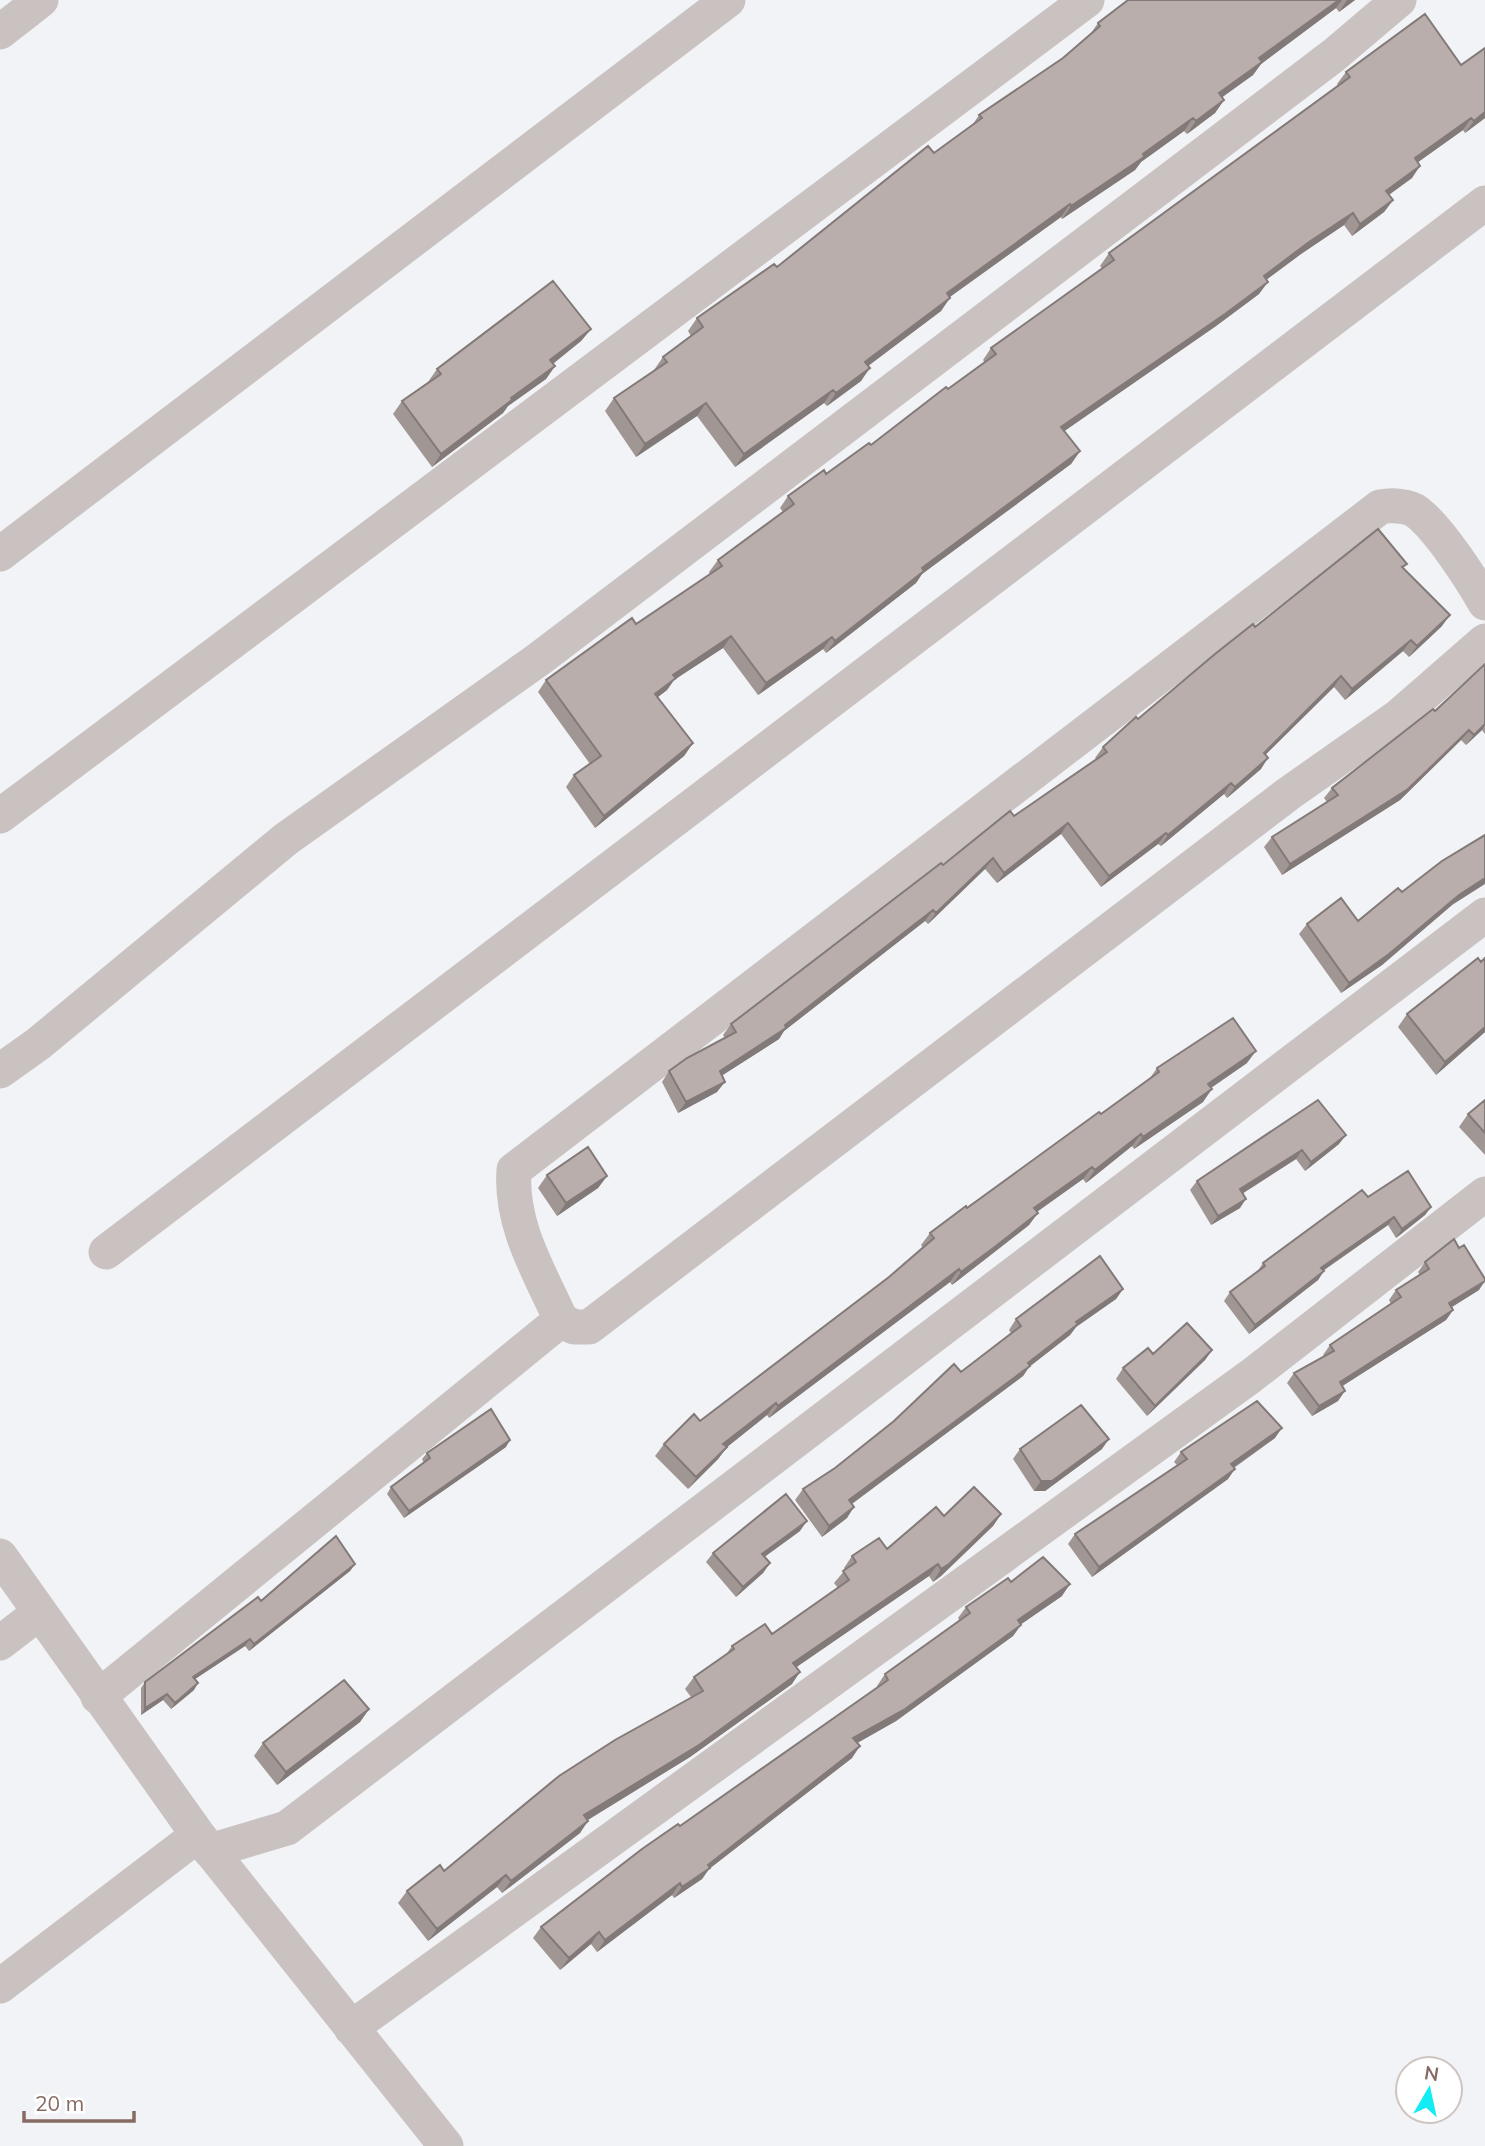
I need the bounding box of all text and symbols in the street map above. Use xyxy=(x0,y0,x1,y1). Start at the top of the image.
north arrow xyxy=(1394,2055,1464,2125)
text: N xyxy=(1423,2060,1441,2086)
scale bar xyxy=(24,2080,135,2124)
text: 20 m xyxy=(35,2090,84,2116)

